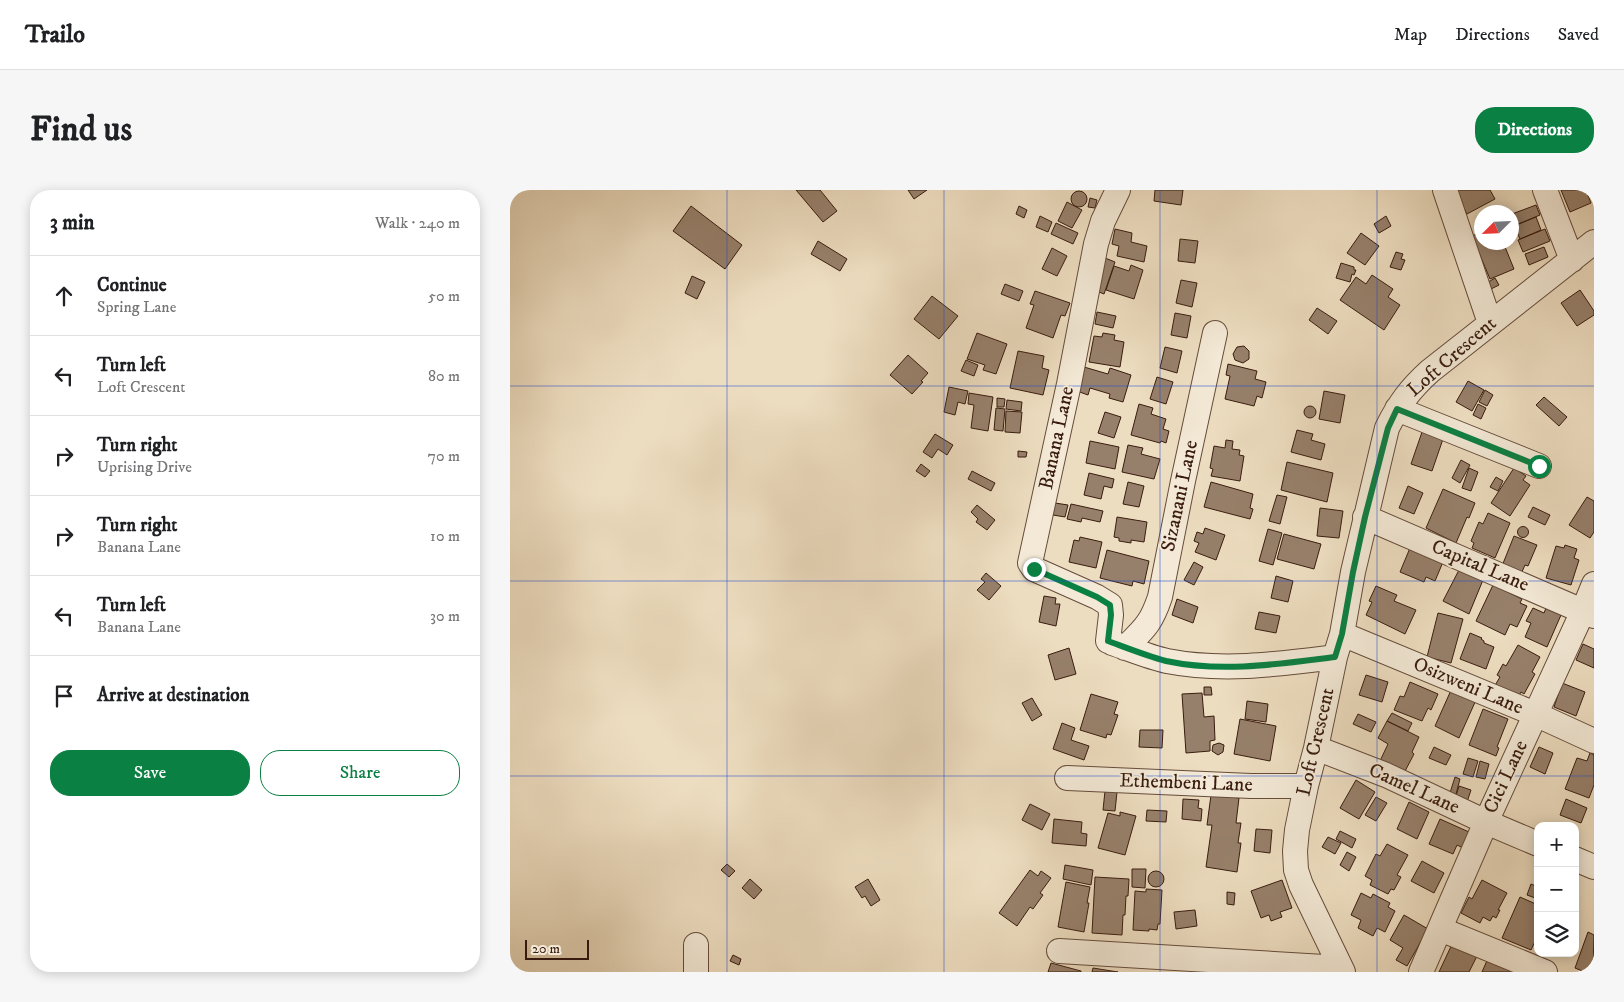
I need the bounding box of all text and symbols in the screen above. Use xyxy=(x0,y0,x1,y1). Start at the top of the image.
text: Trailo xyxy=(25,20,85,50)
text: Map xyxy=(1394,24,1427,46)
text: Directions xyxy=(1455,24,1530,46)
text: Saved xyxy=(1558,24,1599,46)
button: Directions xyxy=(1475,107,1594,153)
text: Find us xyxy=(30,108,132,152)
north arrow xyxy=(1474,205,1519,250)
text: 3 min xyxy=(50,210,95,236)
text: Walk · 240 m xyxy=(375,213,460,233)
text: Continue xyxy=(97,274,167,297)
icon: ahead xyxy=(50,282,78,310)
text: 50 m xyxy=(428,286,460,306)
text: Spring Lane xyxy=(97,297,176,317)
street label: Loft Crescent xyxy=(1402,311,1502,403)
text: Turn left xyxy=(97,354,166,377)
icon: left xyxy=(50,362,78,390)
text: 80 m xyxy=(428,366,460,386)
text: Loft Crescent xyxy=(97,377,185,397)
street label: Banana Lane xyxy=(1034,384,1080,492)
text: Turn right xyxy=(97,434,177,457)
street label: Sizanani Lane xyxy=(1156,438,1204,554)
icon: right xyxy=(50,442,78,470)
text: 70 m xyxy=(428,446,460,466)
route start xyxy=(1528,455,1551,478)
text: Uprising Drive xyxy=(97,457,192,477)
text: Turn right xyxy=(97,514,177,537)
icon: right xyxy=(50,522,78,550)
text: 10 m xyxy=(430,526,460,546)
street label: Capital Lane xyxy=(1427,534,1533,598)
text: Banana Lane xyxy=(97,537,181,557)
route end xyxy=(1023,558,1046,581)
text: Turn left xyxy=(97,594,166,617)
icon: left xyxy=(50,602,78,630)
text: 30 m xyxy=(430,606,460,626)
text: Banana Lane xyxy=(97,617,181,637)
street label: Osizweni Lane xyxy=(1409,652,1527,720)
icon: arrive xyxy=(50,682,78,710)
text: Arrive at destination xyxy=(97,684,249,707)
street label: Loft Crescent xyxy=(1291,685,1341,799)
street label: Cici Lane xyxy=(1478,736,1534,818)
button: Save xyxy=(50,750,250,796)
button: Share xyxy=(260,750,460,796)
street label: Camel Lane xyxy=(1365,758,1463,820)
street label: Ethembeni Lane xyxy=(1119,768,1253,798)
map controls xyxy=(1534,822,1579,957)
button: + xyxy=(1534,822,1579,867)
button: − xyxy=(1534,867,1579,912)
button: layers xyxy=(1534,912,1579,957)
scale bar xyxy=(525,937,589,960)
text: 20 m xyxy=(532,940,560,958)

